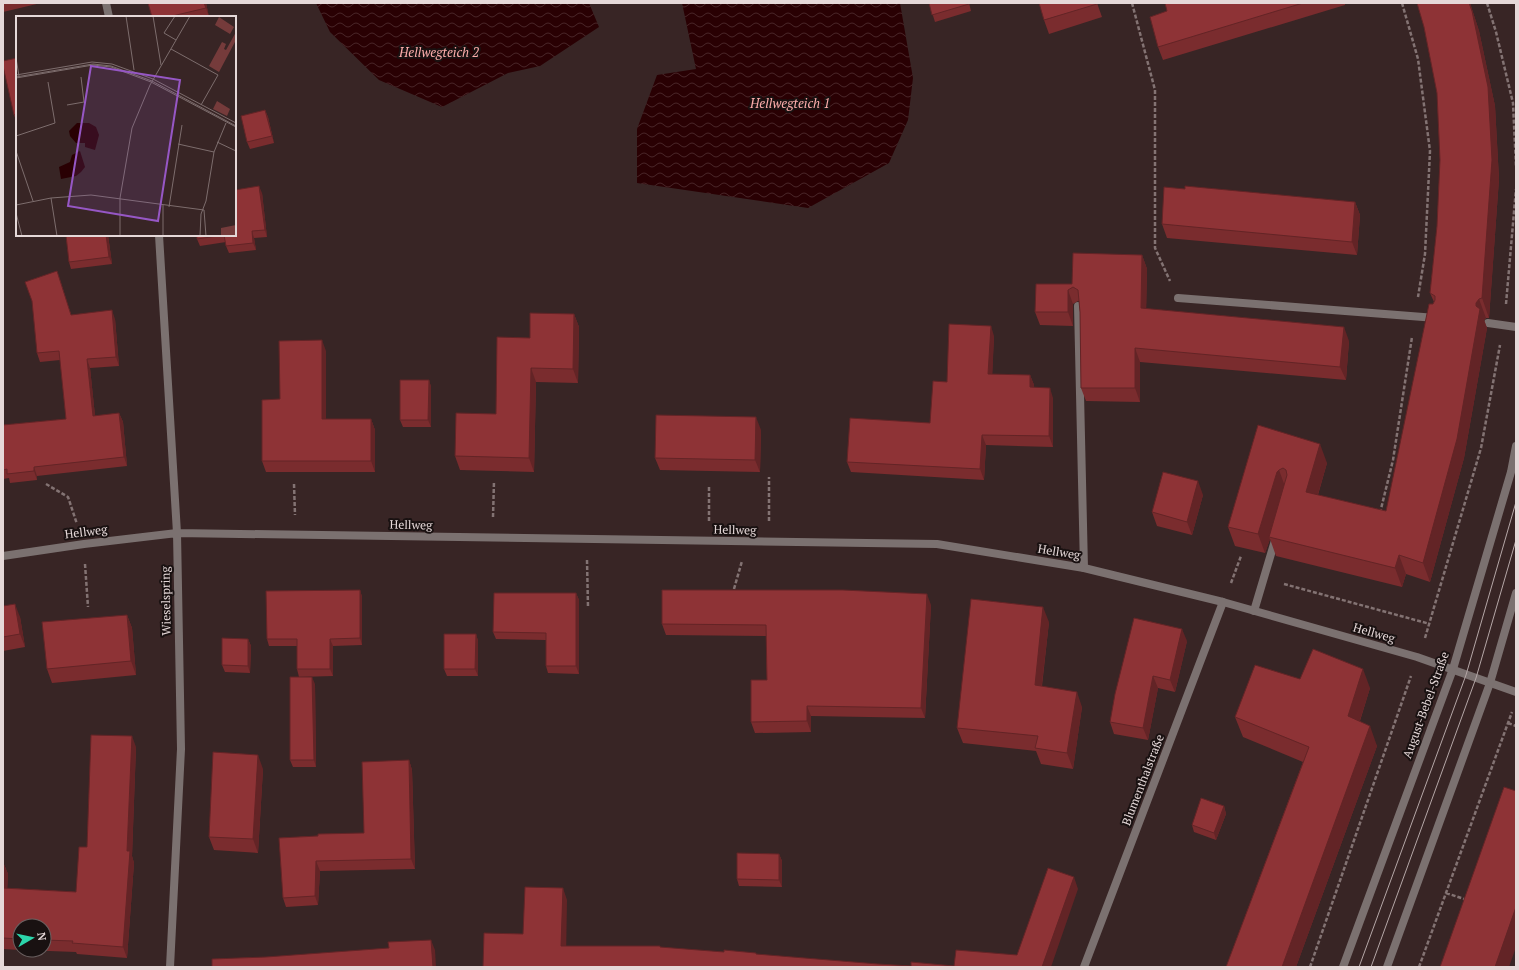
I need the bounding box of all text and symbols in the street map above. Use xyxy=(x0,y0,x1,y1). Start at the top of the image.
inset map xyxy=(16,16,236,236)
water label: Hellwegteich 2 xyxy=(398,43,479,61)
water label: Hellwegteich 1 xyxy=(749,94,830,112)
street label: Hellweg xyxy=(389,517,433,532)
street label: Hellweg xyxy=(64,521,109,542)
street label: Hellweg xyxy=(713,522,757,537)
street label: Hellweg xyxy=(1037,541,1082,562)
street label: Wieselspring xyxy=(157,566,174,636)
street label: Hellweg xyxy=(1351,619,1398,646)
street label: August-Bebel-Straße xyxy=(1399,649,1452,760)
street label: Blumenthalstraße xyxy=(1118,732,1167,828)
north arrow xyxy=(12,918,52,958)
text: N xyxy=(34,931,50,942)

